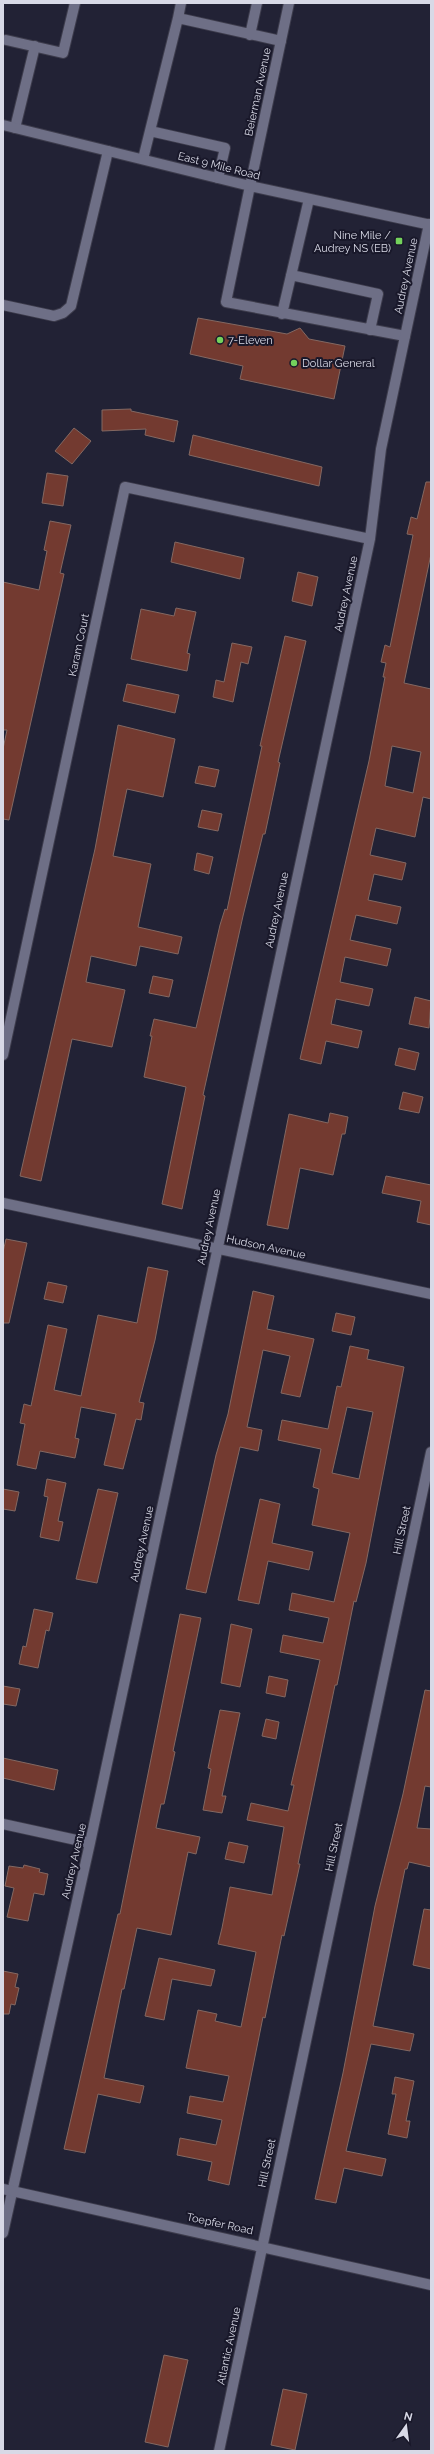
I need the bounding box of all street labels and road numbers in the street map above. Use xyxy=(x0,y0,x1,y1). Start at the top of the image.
street label: Beierman Avenue xyxy=(242,46,274,137)
street label: East 9 Mile Road xyxy=(176,149,262,183)
street label: Audrey Avenue xyxy=(392,236,421,315)
street label: Audrey Avenue xyxy=(332,554,361,633)
street label: Karam Court xyxy=(66,612,92,678)
street label: Audrey Avenue xyxy=(263,870,292,949)
street label: Audrey Avenue xyxy=(195,1187,224,1266)
street label: Hudson Avenue xyxy=(225,1232,307,1262)
street label: Audrey Avenue xyxy=(128,1504,157,1583)
street label: Hill Street xyxy=(390,1504,414,1556)
street label: Audrey Avenue xyxy=(59,1821,89,1900)
street label: Hill Street xyxy=(322,1821,346,1873)
street label: Hill Street xyxy=(255,2137,279,2189)
street label: Toepfer Road xyxy=(185,2211,255,2237)
street label: Atlantic Avenue xyxy=(214,2305,244,2386)

